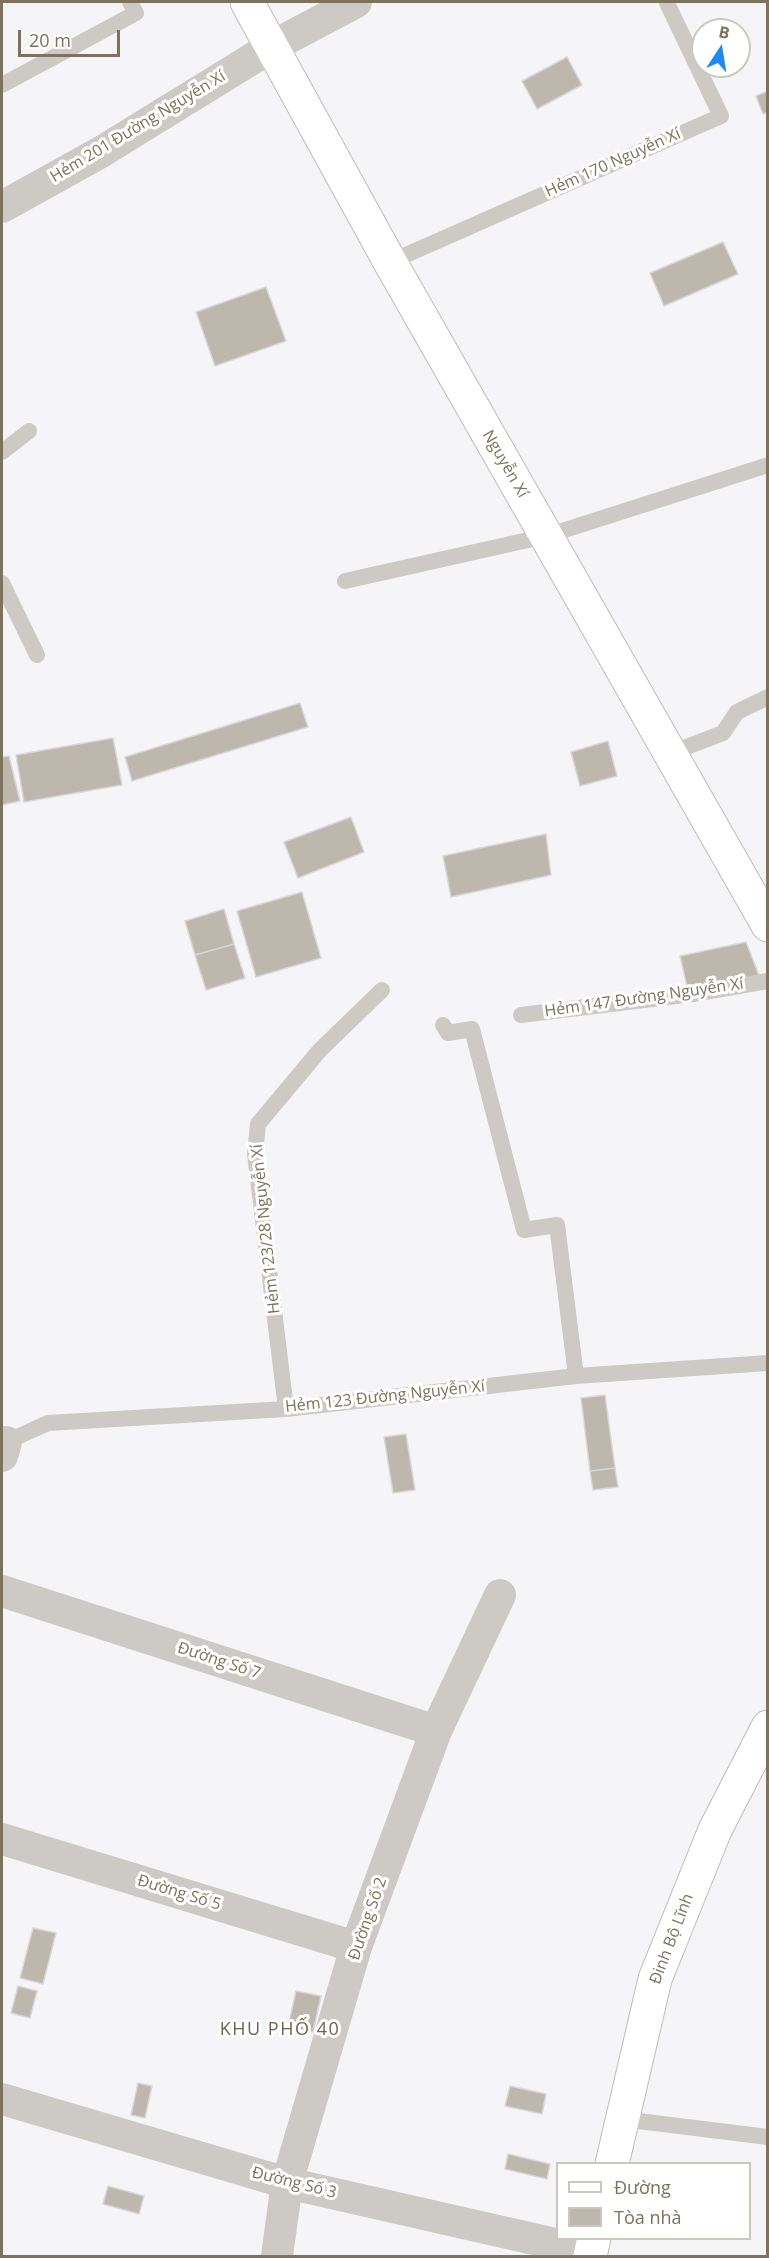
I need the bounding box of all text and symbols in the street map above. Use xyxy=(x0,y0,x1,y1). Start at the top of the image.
scale bar xyxy=(21,18,123,56)
north arrow xyxy=(691,18,751,78)
text: B xyxy=(717,20,732,44)
text: 20 m xyxy=(29,28,71,52)
street label: Hẻm 201 Đường Nguyễn Xí xyxy=(47,67,229,187)
street label: Hẻm 170 Nguyễn Xí xyxy=(542,125,684,201)
street label: Nguyễn Xí xyxy=(478,427,532,501)
street label: Hẻm 147 Đường Nguyễn Xí xyxy=(543,975,745,1021)
street label: Hẻm 123/28 Nguyễn Xí xyxy=(248,1143,284,1315)
street label: Hẻm 123 Đường Nguyễn Xí xyxy=(284,1377,486,1417)
street label: Đường Số 7 xyxy=(175,1639,263,1683)
street label: Đường Số 5 xyxy=(135,1871,223,1915)
street label: Đường Số 2 xyxy=(345,1875,391,1963)
street label: Đinh Bộ Lĩnh xyxy=(646,1891,698,1987)
district label: KHU PHỐ 40 xyxy=(220,2019,340,2041)
legend xyxy=(556,2162,751,2240)
street label: Đường Số 3 xyxy=(250,2163,338,2203)
text: Đường xyxy=(614,2175,671,2199)
text: Tòa nhà xyxy=(614,2205,682,2229)

